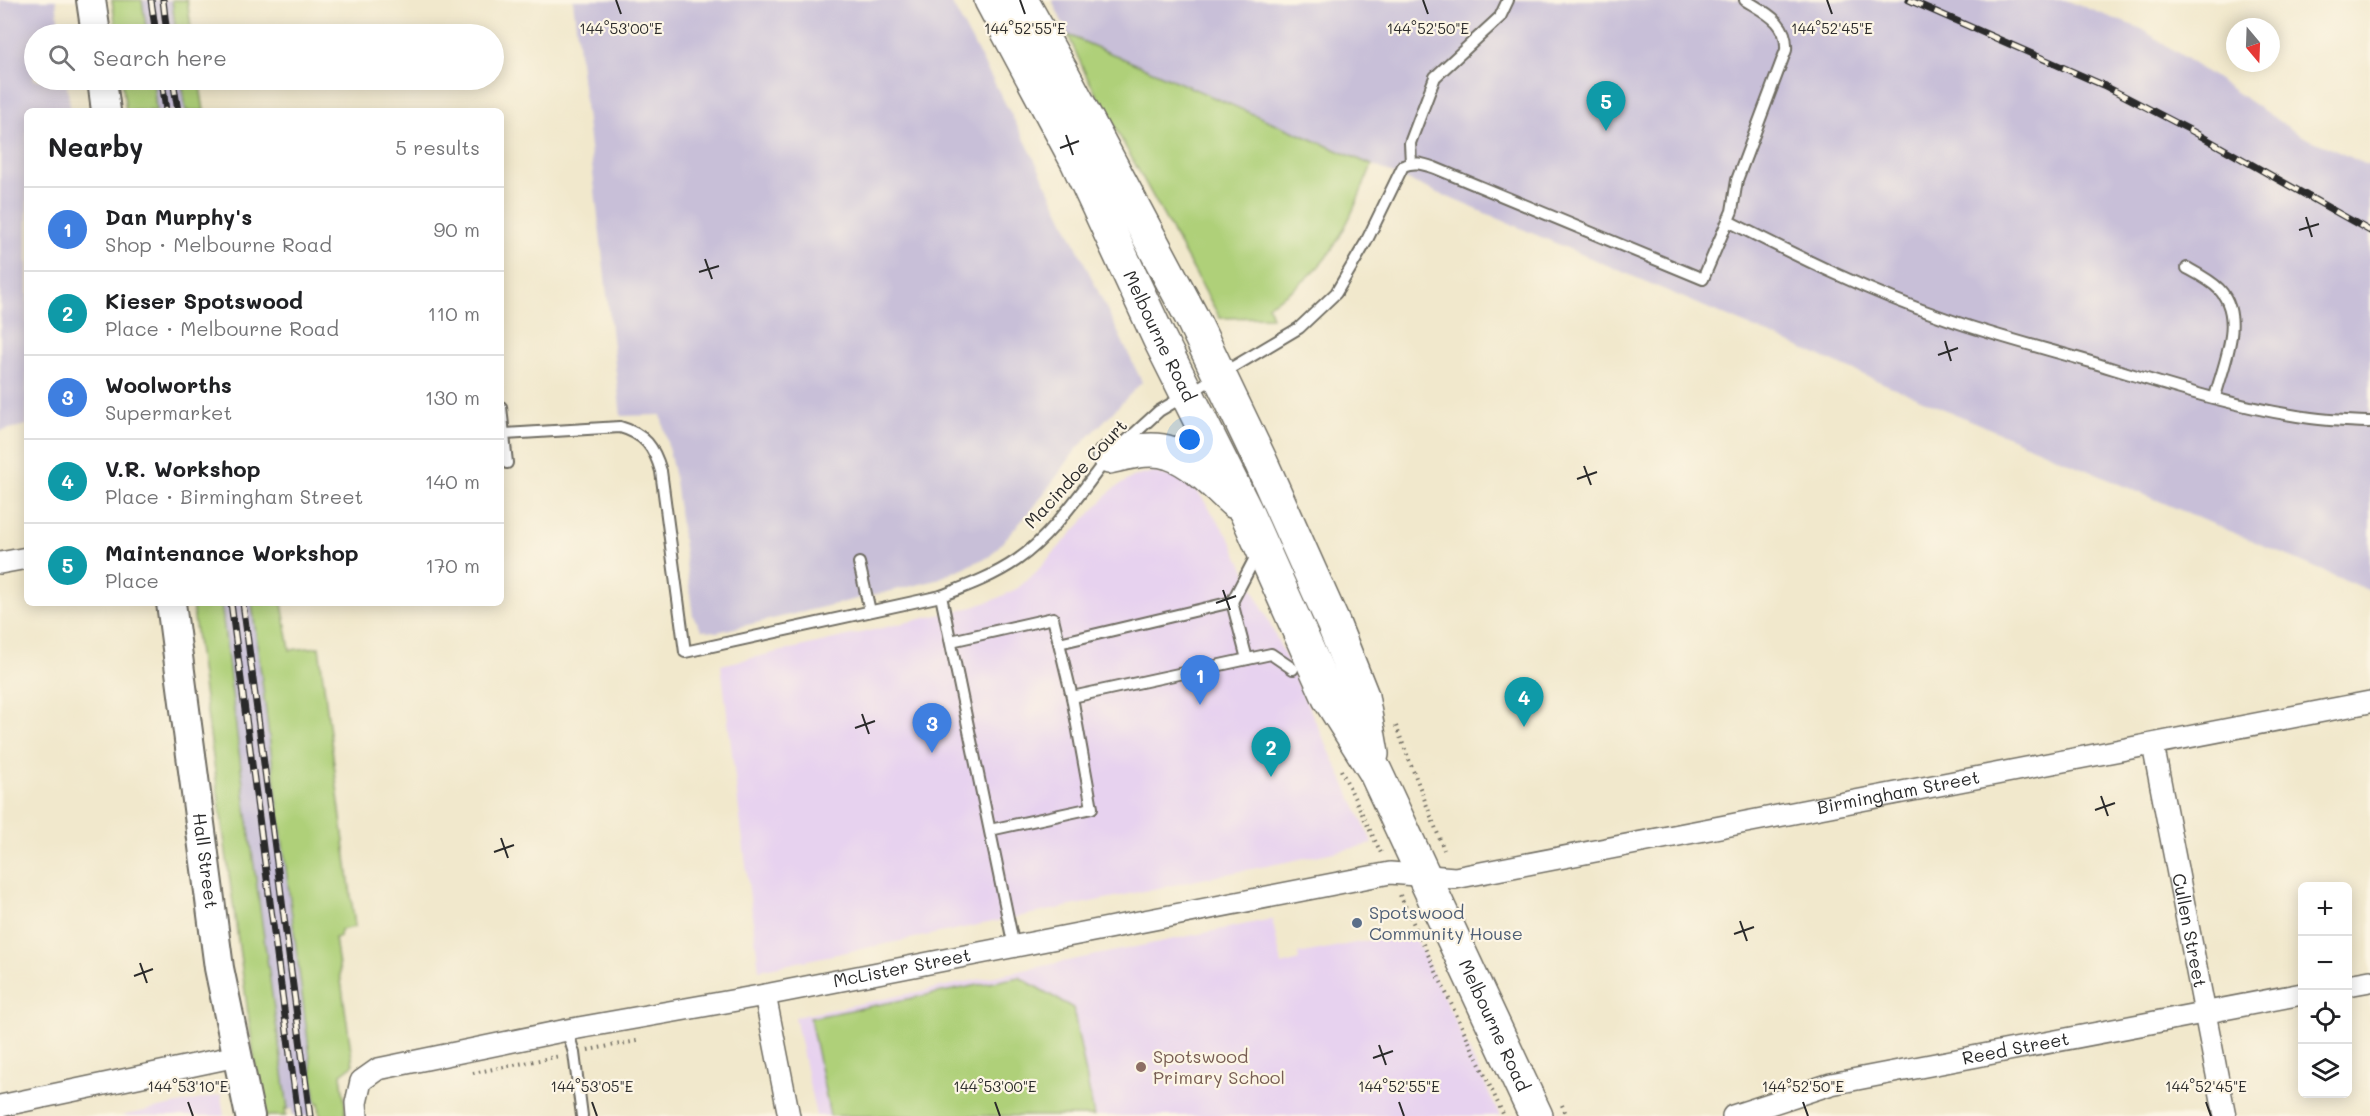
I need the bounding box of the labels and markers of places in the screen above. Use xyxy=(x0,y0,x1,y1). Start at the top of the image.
pin: 5 xyxy=(1586,82,1626,131)
pin: 1 xyxy=(1180,656,1220,705)
pin: 4 xyxy=(1504,678,1544,727)
pin: 3 xyxy=(912,704,952,753)
pin: 2 xyxy=(1252,728,1290,777)
place label: Spotswood Community House xyxy=(1369,900,1523,945)
marker: Spotswood Community House xyxy=(1350,916,1364,930)
place label: Spotswood Primary School xyxy=(1153,1044,1285,1089)
marker: Spotswood Primary School xyxy=(1134,1060,1148,1074)

